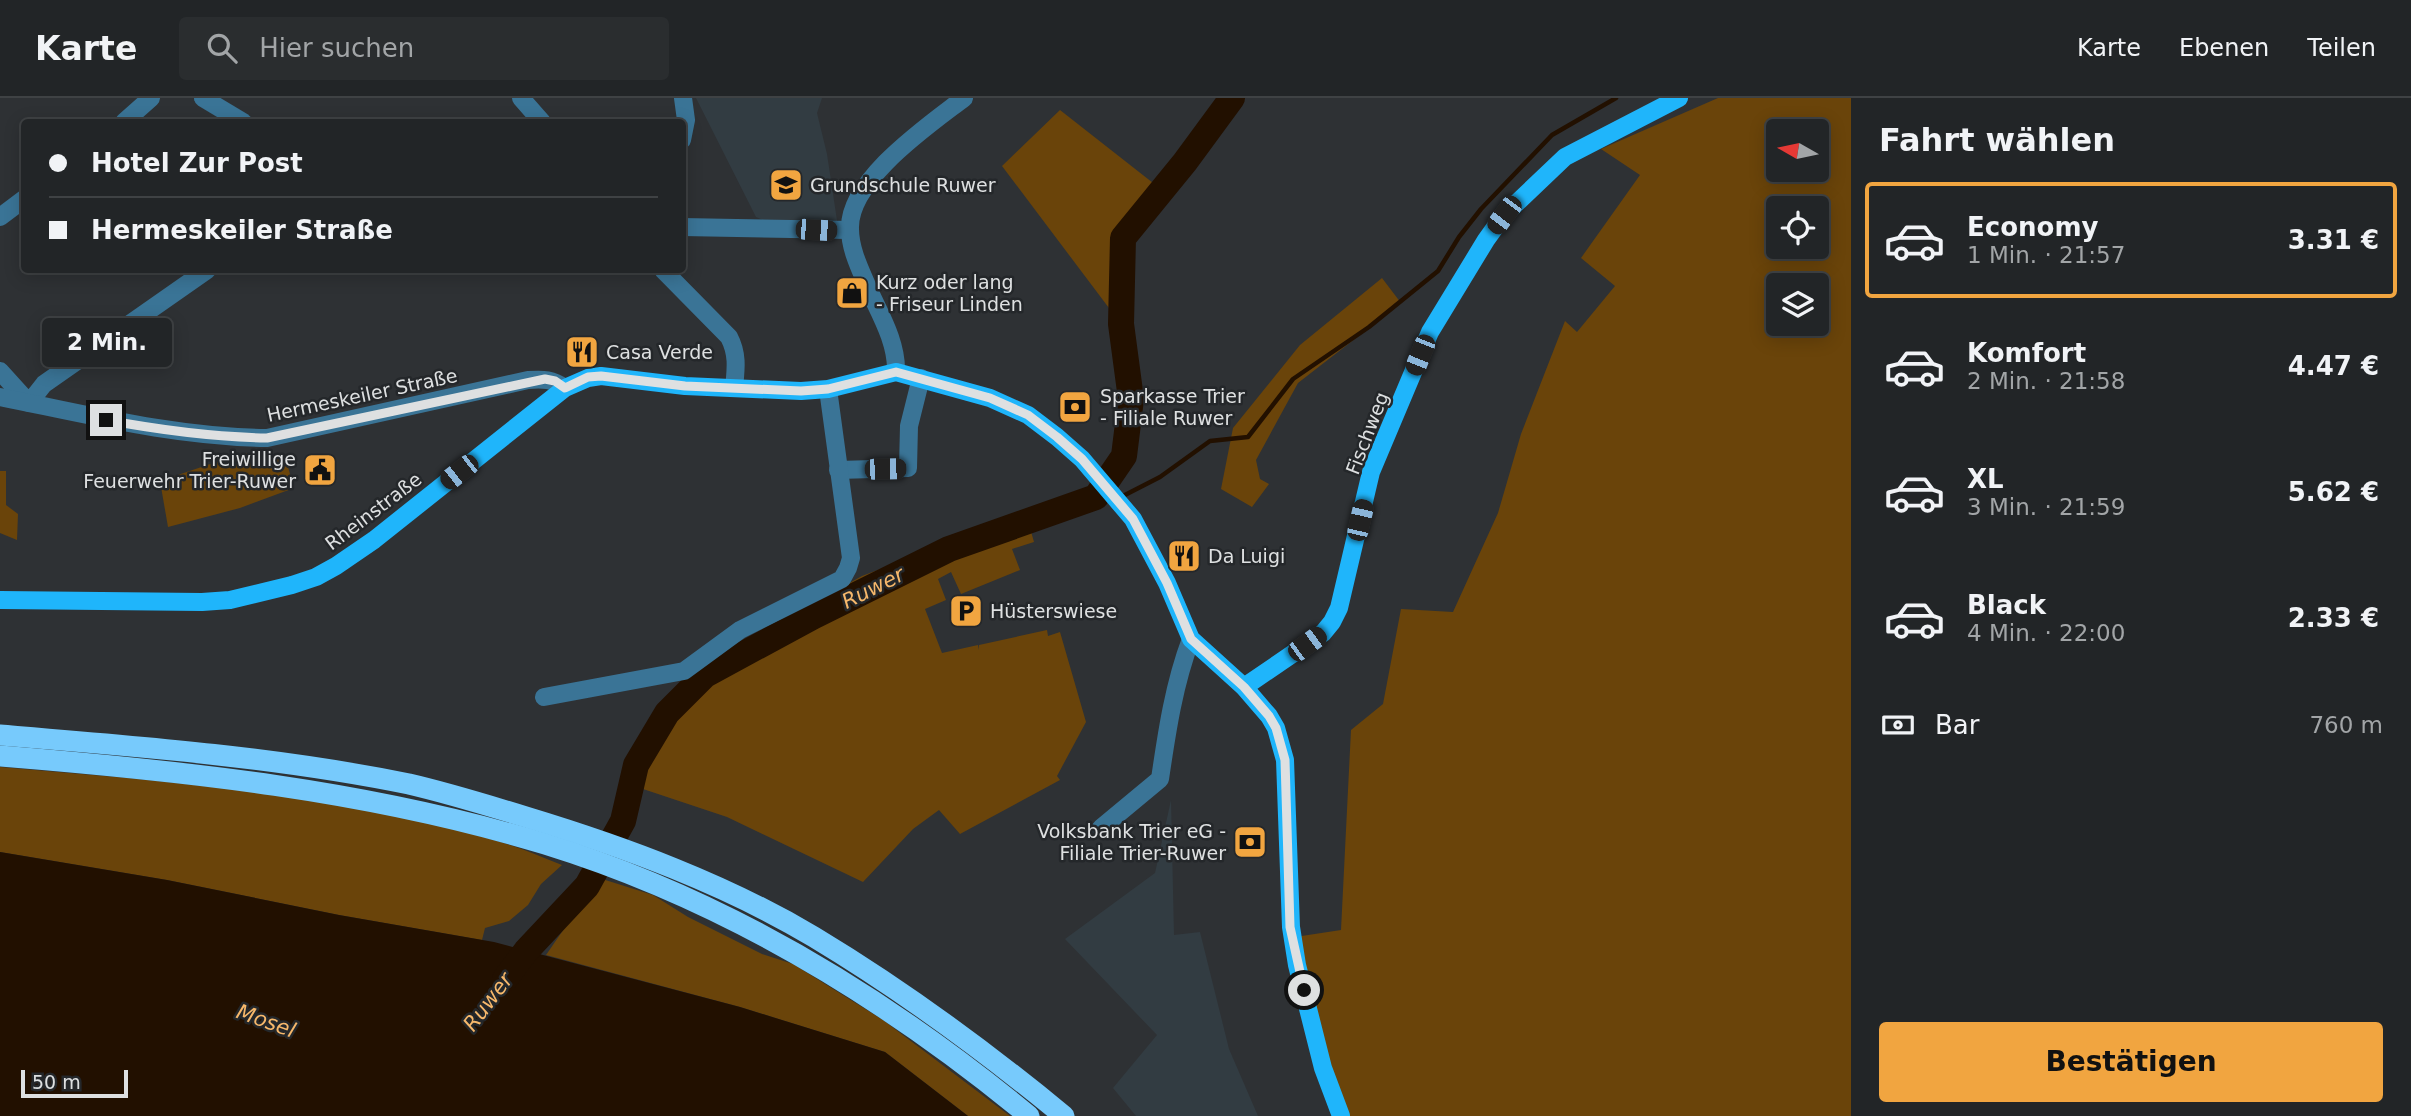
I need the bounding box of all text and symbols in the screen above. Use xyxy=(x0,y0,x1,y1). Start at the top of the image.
search box xyxy=(179,17,669,80)
text: Karte xyxy=(35,29,137,68)
icon: search xyxy=(203,29,241,67)
text: Hier suchen xyxy=(259,33,414,63)
text: Karte xyxy=(2077,34,2141,62)
text: Ebenen xyxy=(2179,34,2269,62)
text: Teilen xyxy=(2307,34,2376,62)
north arrow xyxy=(1766,119,1829,182)
map controls xyxy=(1766,119,1829,336)
text: Fahrt wählen xyxy=(1879,121,2115,159)
text: Hotel Zur Post xyxy=(91,148,303,178)
school or university icon: Grundschule Ruwer xyxy=(767,166,805,204)
place label: Grundschule Ruwer xyxy=(810,174,996,196)
car xyxy=(1483,192,1526,238)
button: locate xyxy=(1766,196,1829,259)
icon: car xyxy=(1883,209,1946,272)
text: Economy xyxy=(1967,212,2098,242)
text: Hermeskeiler Straße xyxy=(91,215,393,245)
car xyxy=(795,218,838,242)
text: 3.31 € xyxy=(2288,225,2379,255)
text: 1 Min. · 21:57 xyxy=(1967,242,2125,268)
place label: Kurz oder lang - Friseur Linden xyxy=(876,271,1023,315)
button: layers xyxy=(1766,273,1829,336)
shop icon: Kurz oder lang - Friseur Linden xyxy=(833,274,871,312)
callout: 2 Min. xyxy=(41,318,171,368)
text: 2 Min. xyxy=(67,329,147,355)
car xyxy=(1403,332,1438,378)
restaurant icon: Casa Verde xyxy=(563,333,601,371)
icon: car xyxy=(1883,335,1946,398)
text: Komfort xyxy=(1967,338,2086,368)
place label: Casa Verde xyxy=(606,341,713,363)
text: 4.47 € xyxy=(2288,351,2379,381)
street label: Hermeskeiler Straße xyxy=(265,364,459,426)
text: 2 Min. · 21:58 xyxy=(1967,368,2125,394)
place label: Sparkasse Trier - Filiale Ruwer xyxy=(1100,385,1245,429)
bank icon: Sparkasse Trier - Filiale Ruwer xyxy=(1056,388,1094,426)
street label: Fischweg xyxy=(1341,389,1393,477)
route end xyxy=(90,404,122,436)
place label: Freiwillige Feuerwehr Trier-Ruwer xyxy=(83,448,296,492)
public building icon: Freiwillige Feuerwehr Trier-Ruwer xyxy=(301,451,339,489)
car xyxy=(436,451,483,493)
car xyxy=(864,458,907,480)
icon: car xyxy=(1883,461,1946,524)
text: XL xyxy=(1967,464,2004,494)
street label: Rheinstraße xyxy=(321,468,425,554)
text: 5.62 € xyxy=(2288,477,2379,507)
text: 3 Min. · 21:59 xyxy=(1967,494,2125,520)
car xyxy=(1346,497,1375,543)
restaurant icon: Da Luigi xyxy=(1165,537,1203,575)
place label: Da Luigi xyxy=(1208,545,1285,567)
water label: Ruwer xyxy=(838,562,909,614)
icon: car xyxy=(1883,587,1946,650)
text: Black xyxy=(1967,590,2046,620)
parking icon: Hüsterswiese xyxy=(947,592,985,630)
place label: Hüsterswiese xyxy=(990,600,1117,622)
text: 2.33 € xyxy=(2288,603,2379,633)
text: 4 Min. · 22:00 xyxy=(1967,620,2125,646)
car xyxy=(1284,623,1331,665)
icon: cash xyxy=(1879,706,1917,744)
text: Bar xyxy=(1935,710,1979,740)
text: 760 m xyxy=(2309,712,2383,738)
place label: Volksbank Trier eG - Filiale Trier-Ruwer xyxy=(1037,820,1226,864)
bank icon: Volksbank Trier eG - Filiale Trier-Ruwer xyxy=(1231,823,1269,861)
water label: Ruwer xyxy=(458,967,518,1036)
route start xyxy=(1288,974,1320,1006)
water label: Mosel xyxy=(233,999,299,1043)
button: Bestätigen xyxy=(1879,1022,2383,1102)
scale bar xyxy=(21,1067,128,1099)
text: 50 m xyxy=(32,1071,81,1093)

